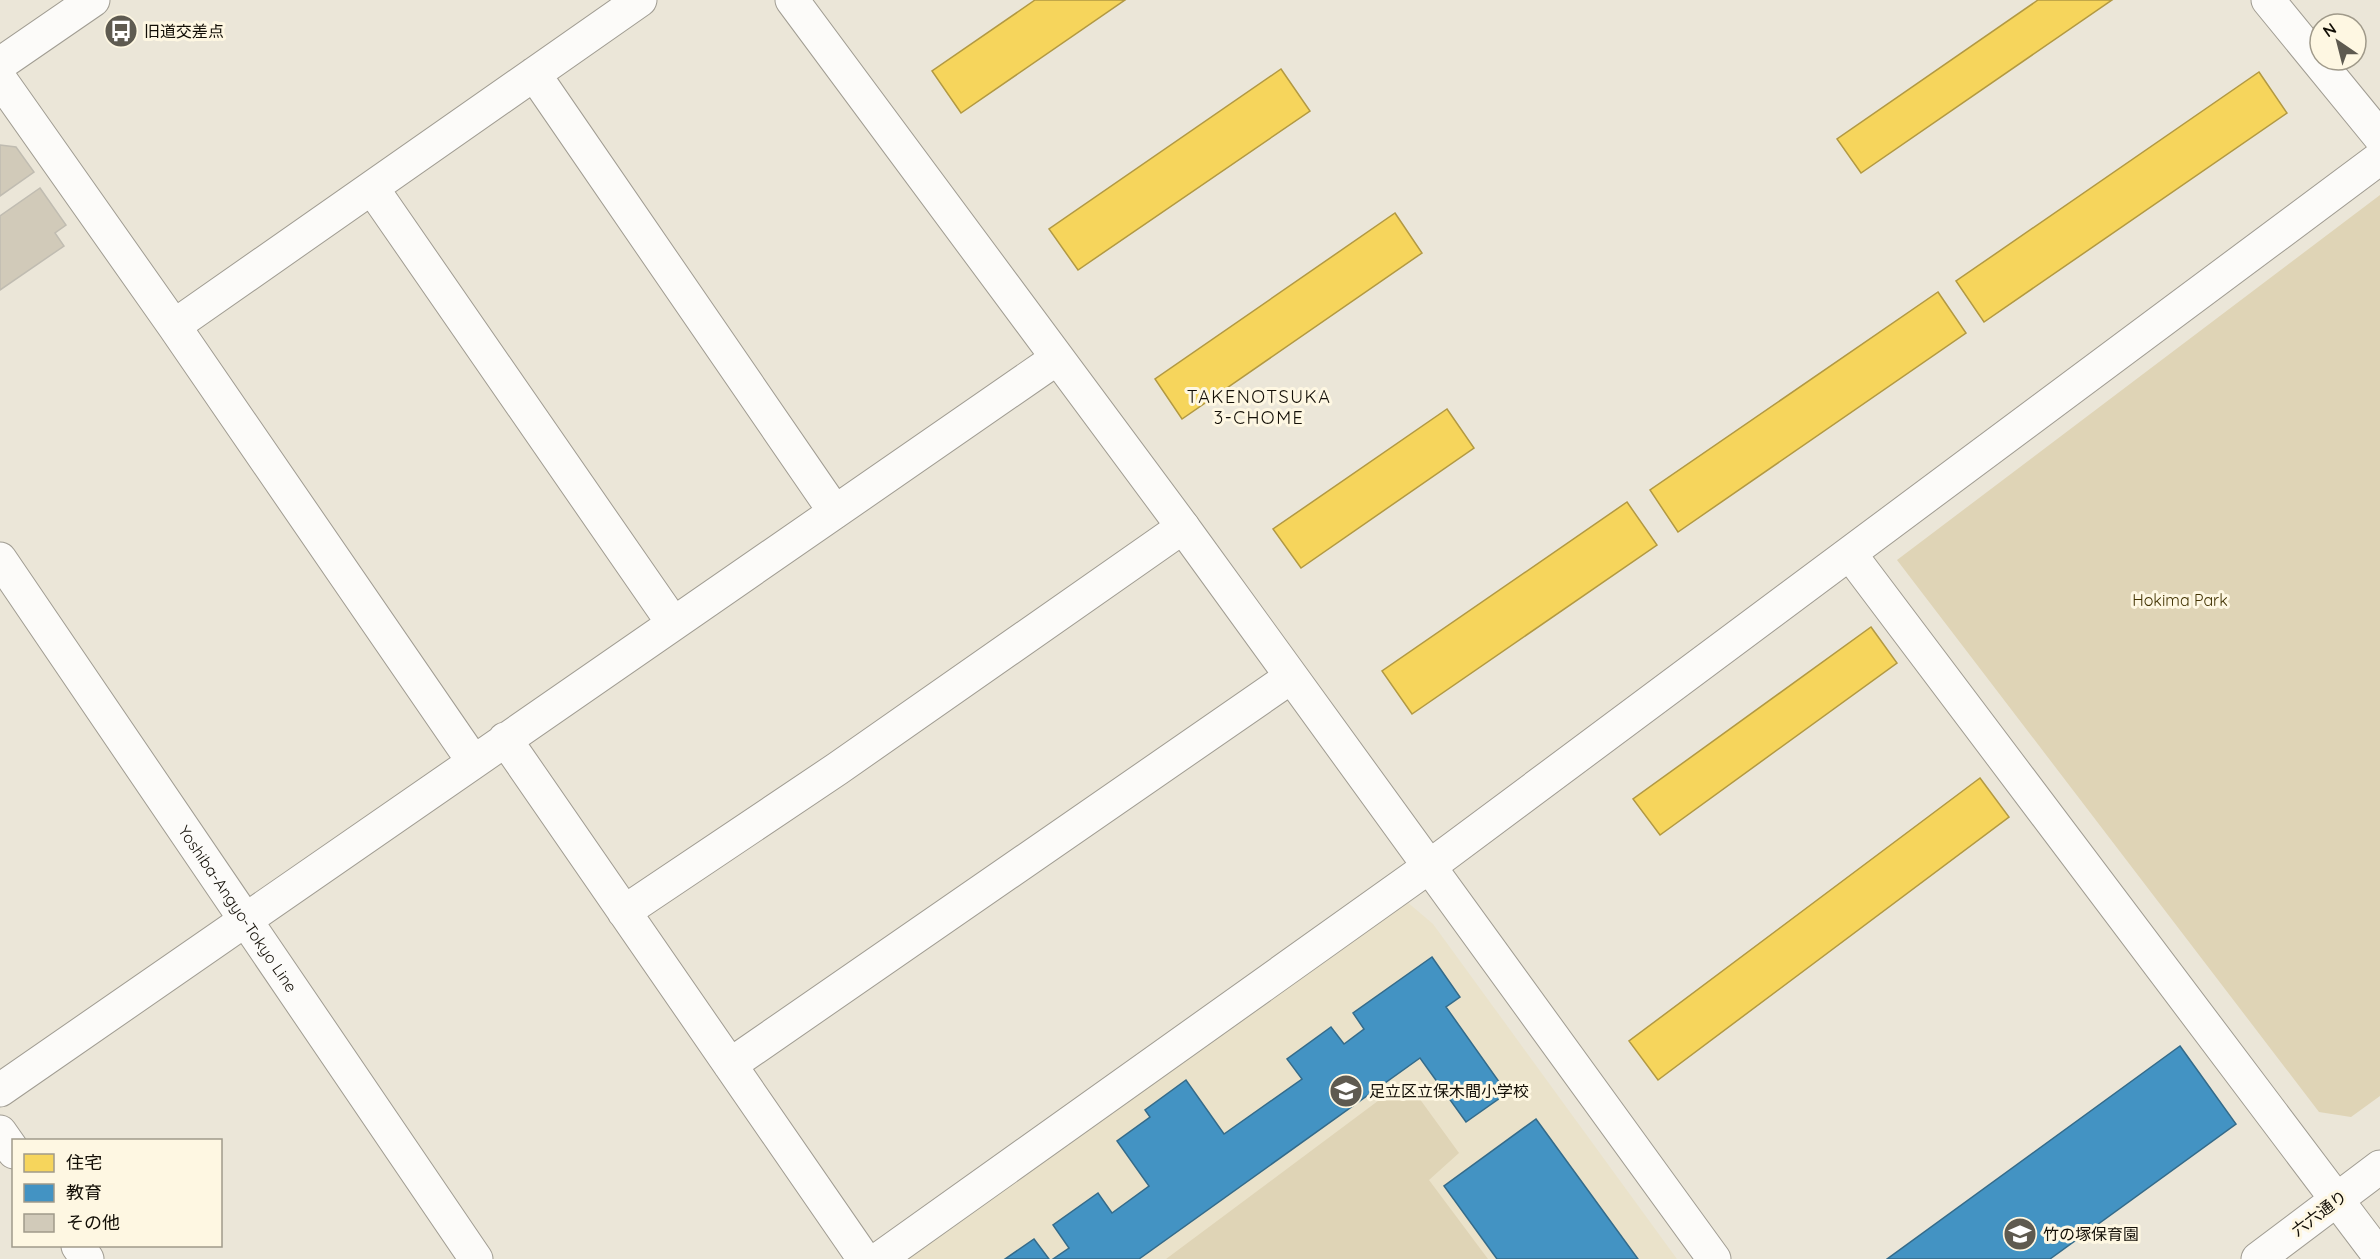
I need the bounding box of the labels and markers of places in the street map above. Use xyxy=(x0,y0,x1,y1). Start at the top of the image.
bus stop icon: 旧道交差点 xyxy=(103,13,139,49)
place label: 旧道交差点 xyxy=(144,21,224,41)
school or university icon: 足立区立保木間小学校 xyxy=(1328,1073,1364,1109)
place label: 足立区立保木間小学校 xyxy=(1369,1081,1529,1101)
school or university icon: 竹の塚保育園 xyxy=(2002,1216,2038,1252)
place label: 竹の塚保育園 xyxy=(2043,1224,2139,1244)

